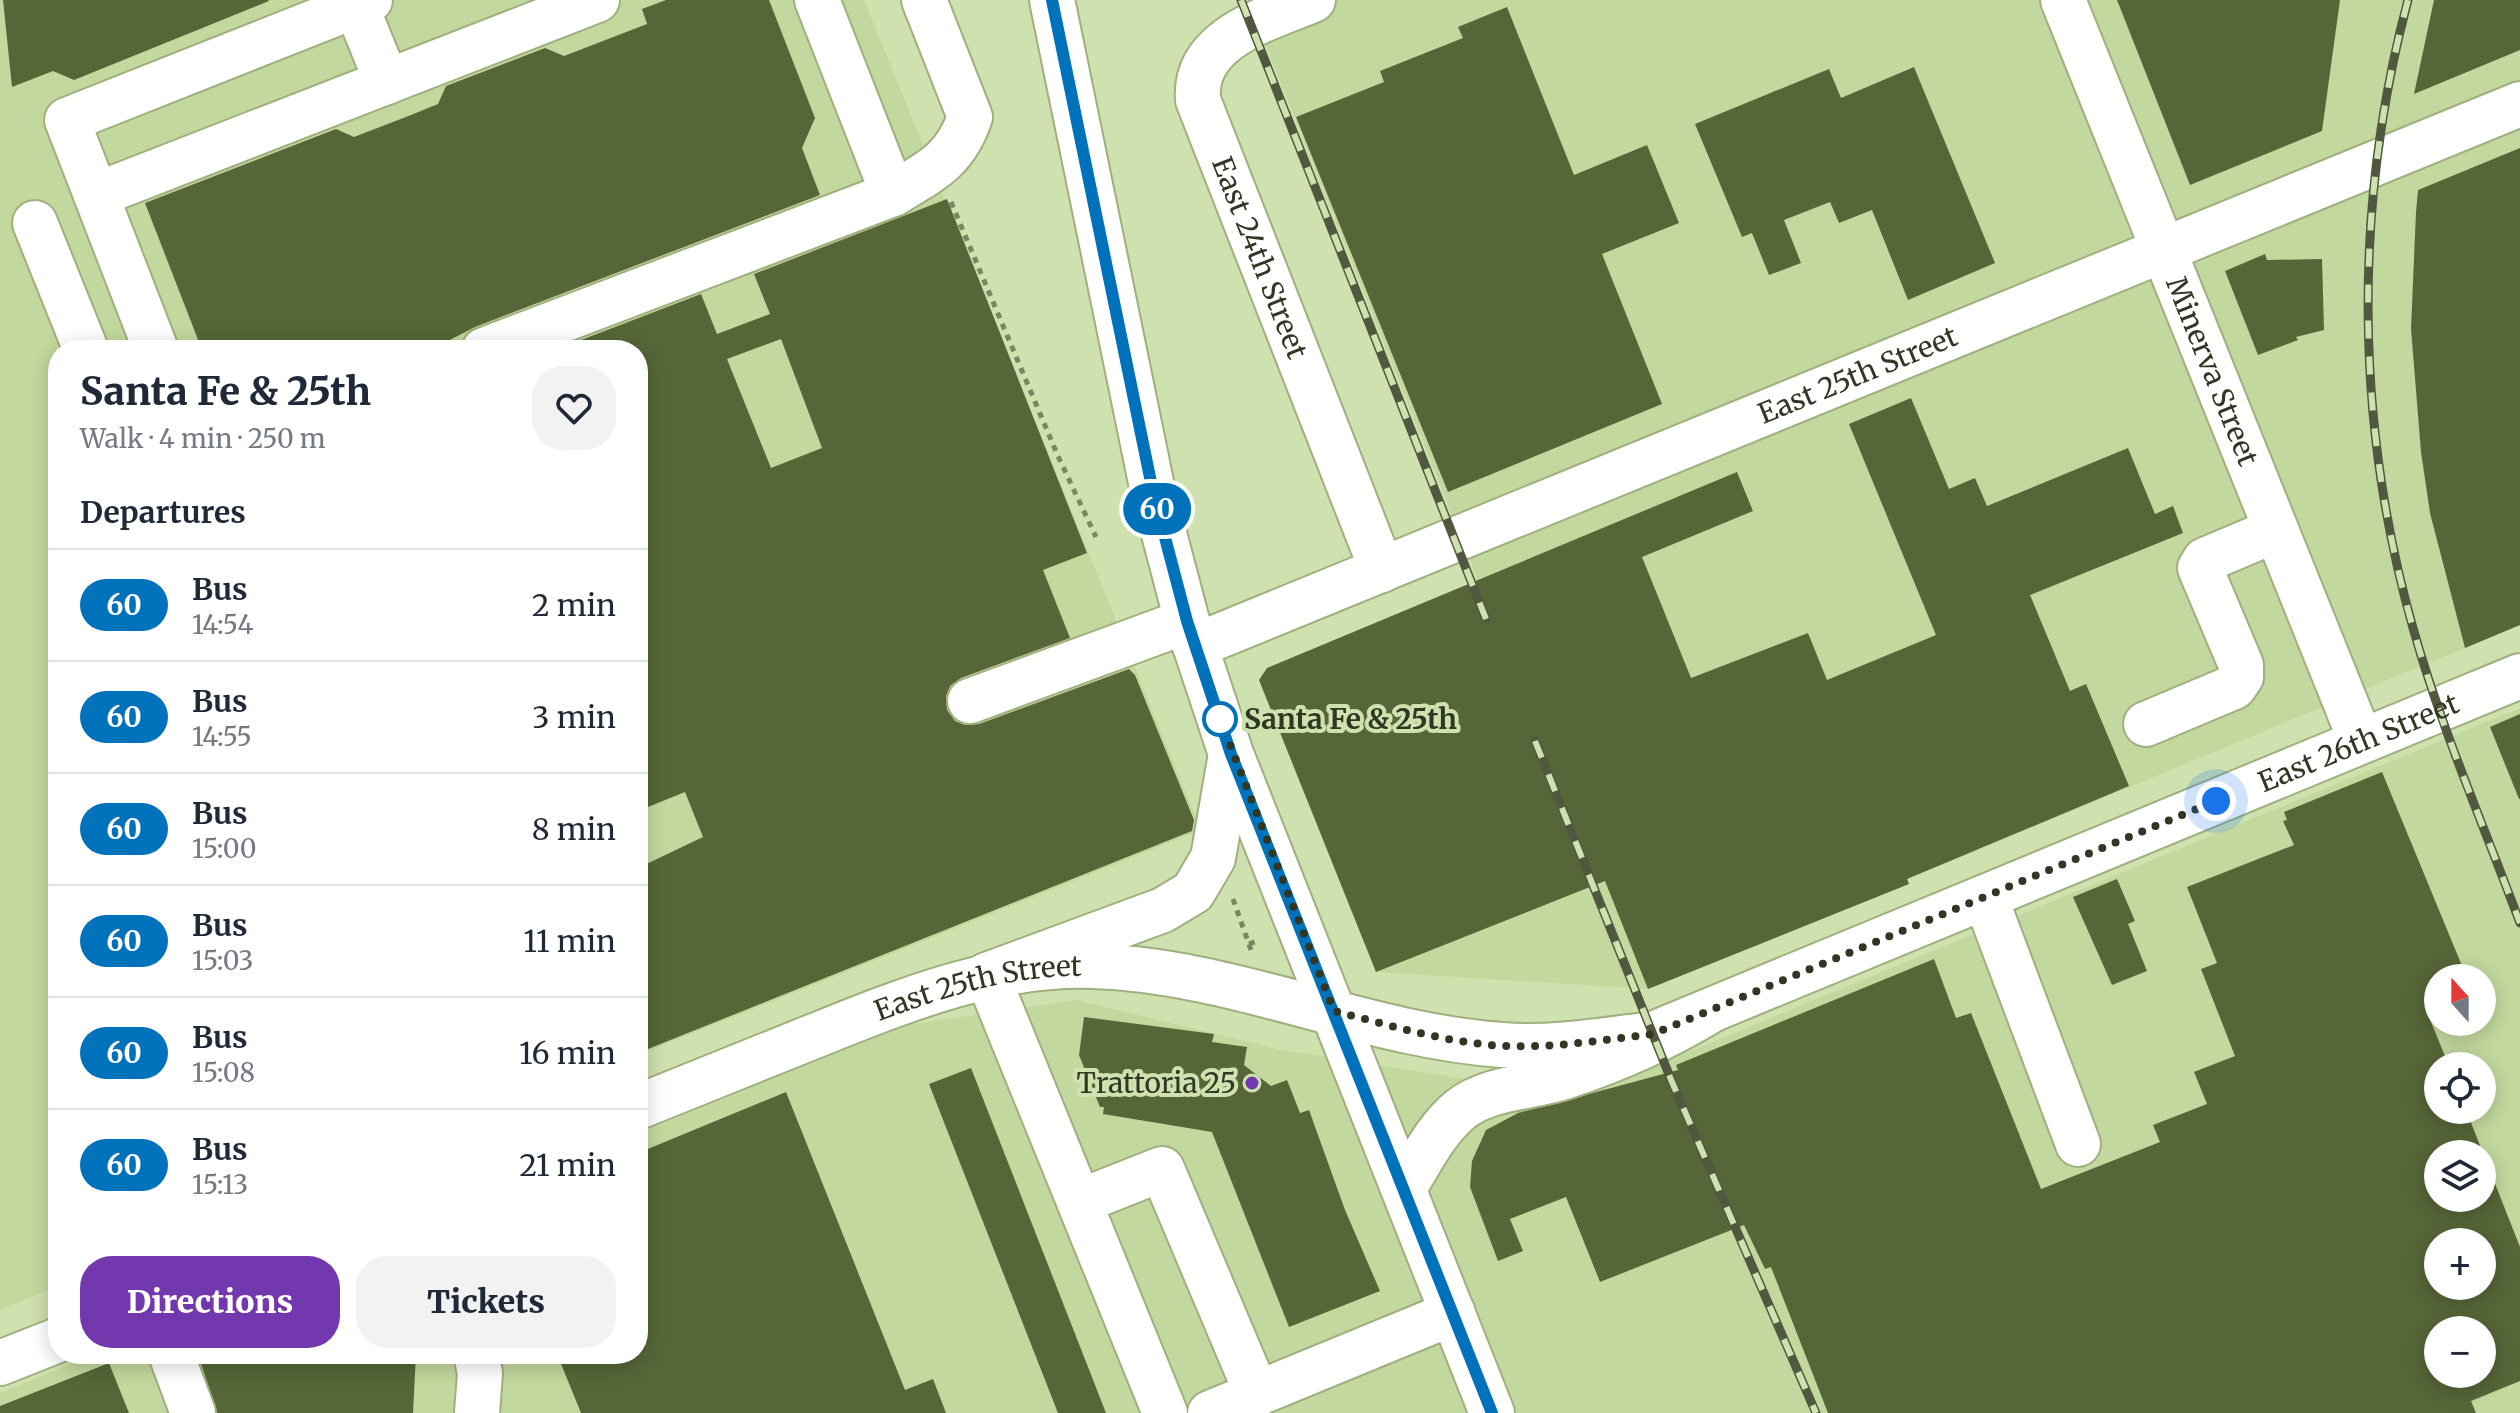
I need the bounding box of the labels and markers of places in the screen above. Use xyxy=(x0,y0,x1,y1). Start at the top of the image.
place label: Santa Fe & 25th xyxy=(1244,701,1457,737)
marker: Santa Fe & 25th xyxy=(1203,702,1237,736)
place label: Trattoria 25 xyxy=(1077,1065,1236,1101)
marker: Trattoria 25 xyxy=(1243,1074,1261,1092)

